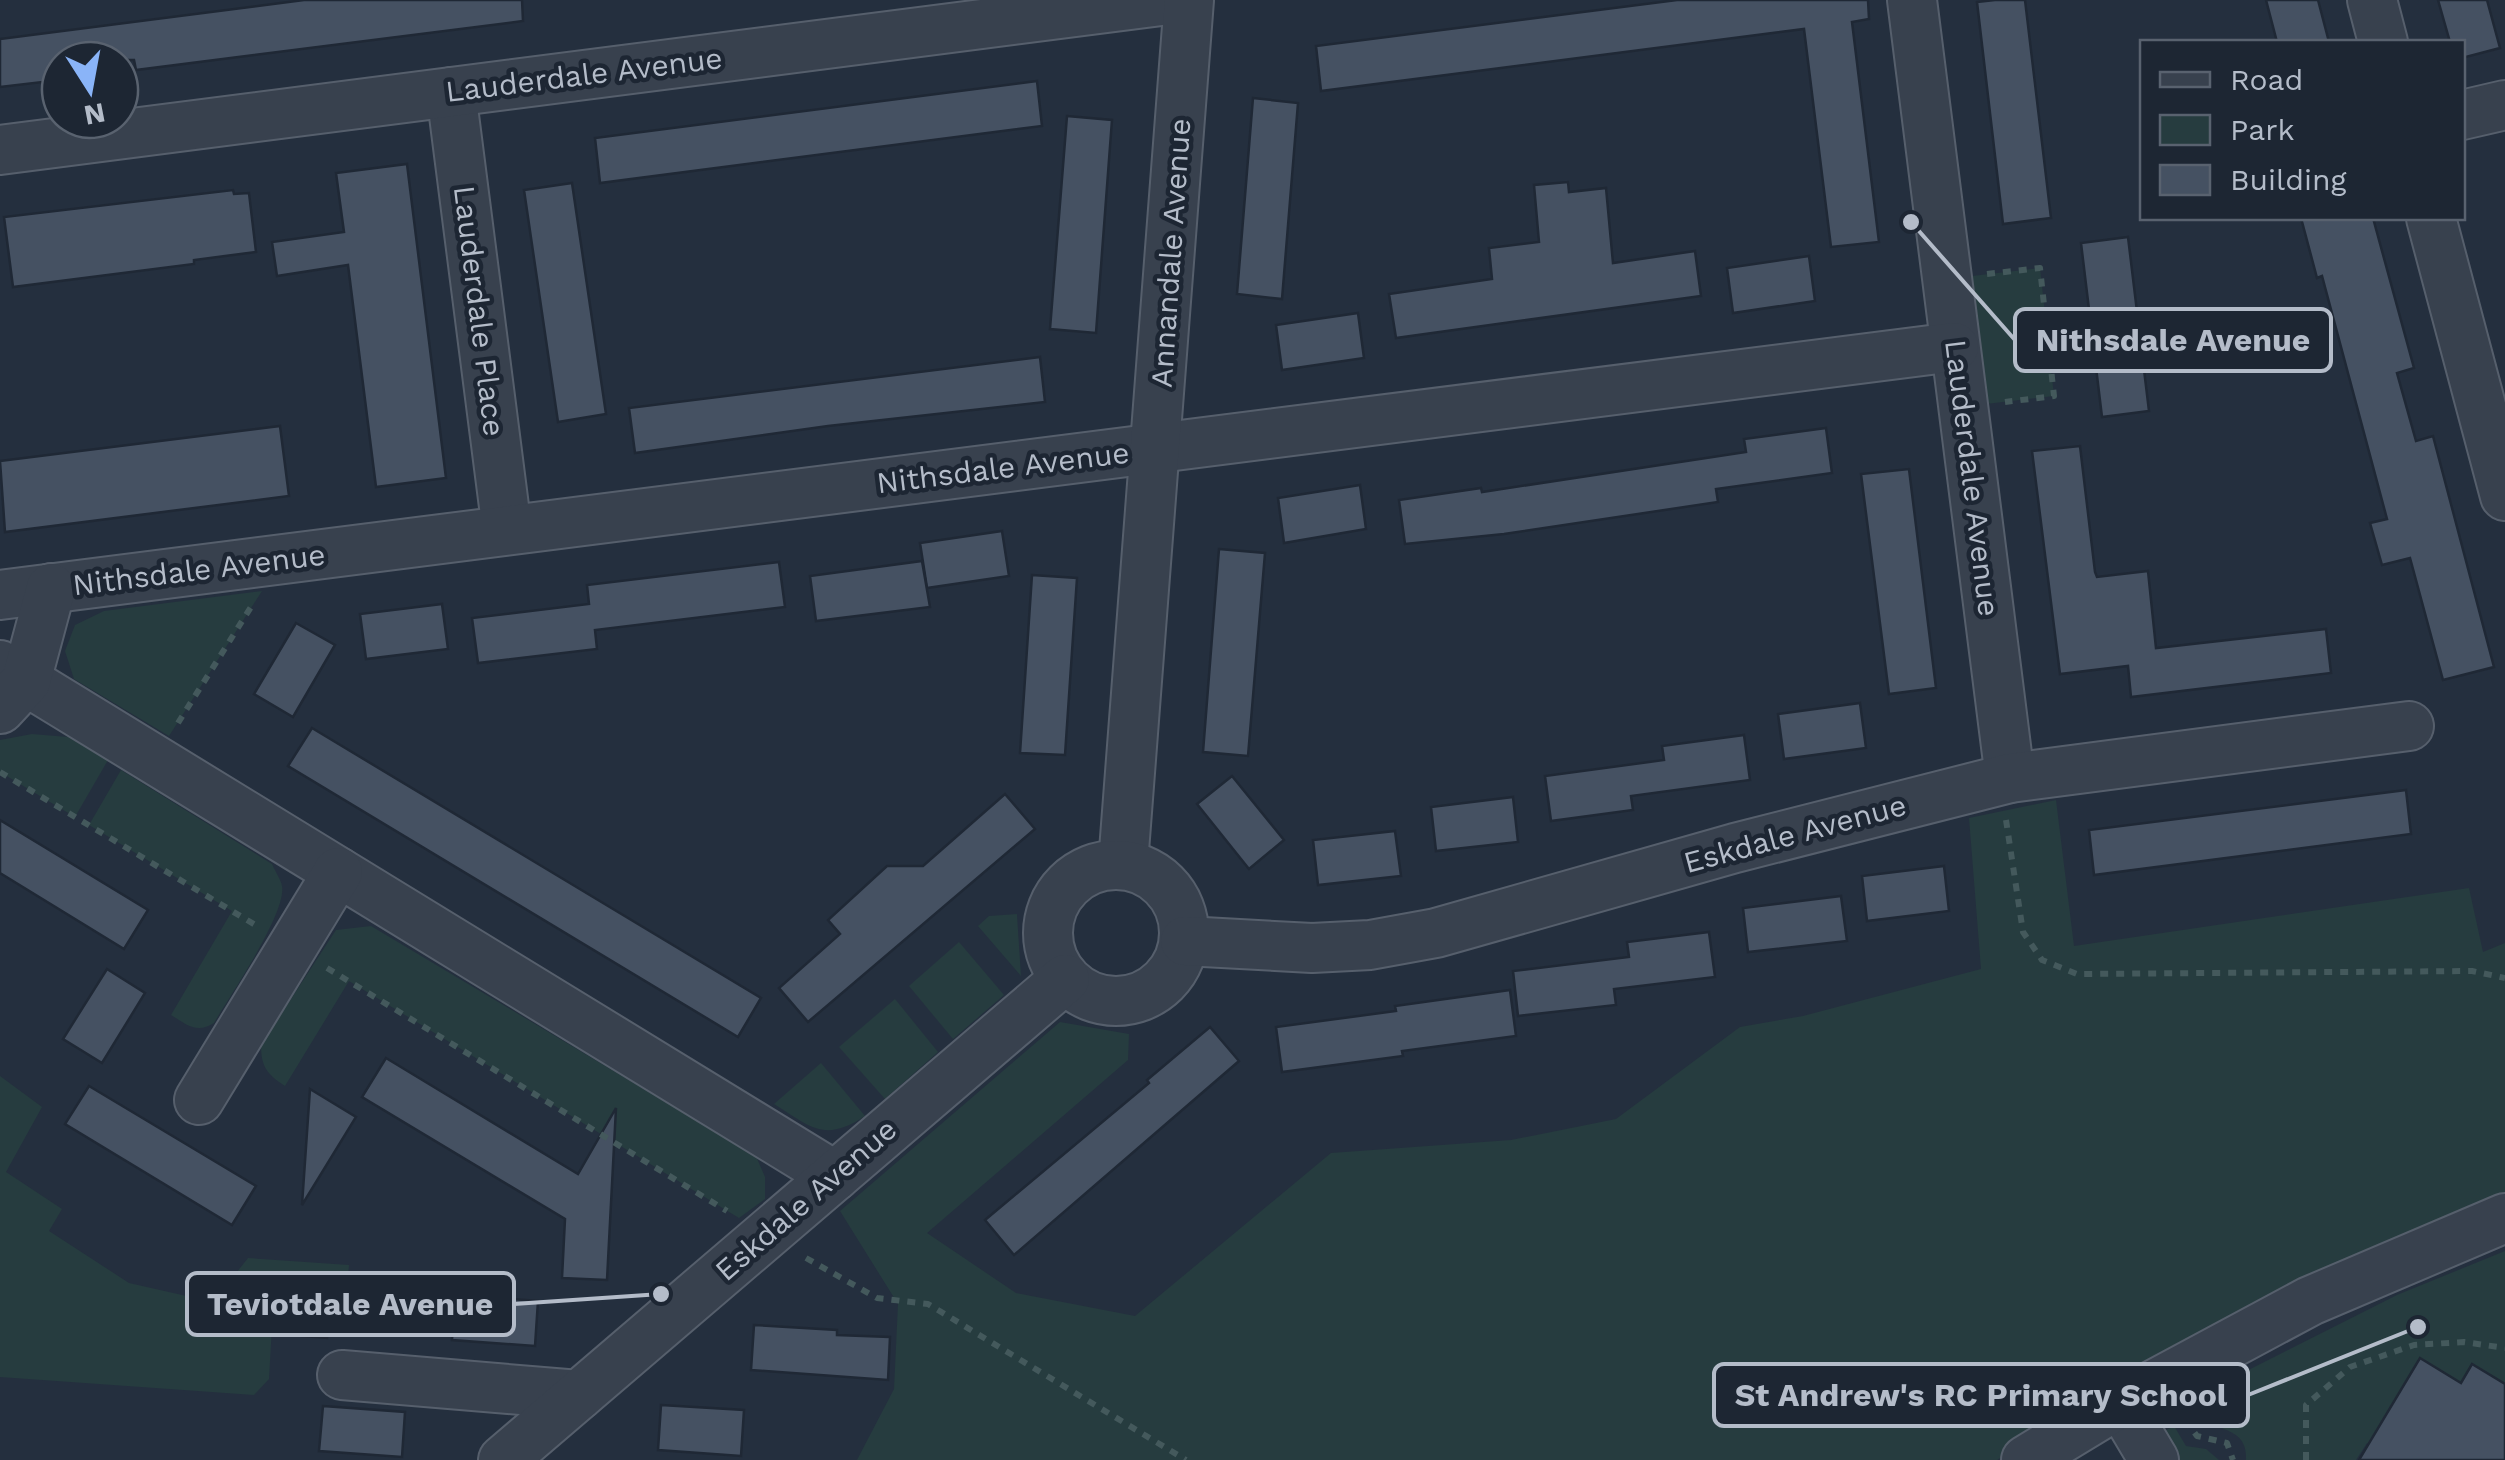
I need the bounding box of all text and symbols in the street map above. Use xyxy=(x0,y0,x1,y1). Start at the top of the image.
north arrow xyxy=(40,40,140,140)
street label: Lauderdale Avenue xyxy=(443,40,724,109)
legend xyxy=(2140,40,2465,220)
text: Road xyxy=(2230,62,2303,97)
text: N xyxy=(81,96,108,132)
text: Park xyxy=(2230,112,2295,147)
street label: Annandale Avenue xyxy=(1144,117,1197,389)
text: Building xyxy=(2230,162,2347,197)
street label: Lauderdale Place xyxy=(447,184,512,438)
callout: Nithsdale Avenue xyxy=(2015,309,2331,371)
text: Nithsdale Avenue xyxy=(2036,321,2310,359)
street label: Lauderdale Avenue xyxy=(1938,337,2007,618)
street label: Nithsdale Avenue xyxy=(875,435,1131,500)
street label: Nithsdale Avenue xyxy=(71,537,327,602)
street label: Eskdale Avenue xyxy=(1680,787,1910,880)
street label: Eskdale Avenue xyxy=(708,1111,904,1288)
callout: Teviotdale Avenue xyxy=(187,1273,514,1335)
text: Teviotdale Avenue xyxy=(207,1285,493,1323)
callout: St Andrew's RC Primary School xyxy=(1714,1364,2248,1426)
text: St Andrew's RC Primary School xyxy=(1735,1376,2228,1414)

